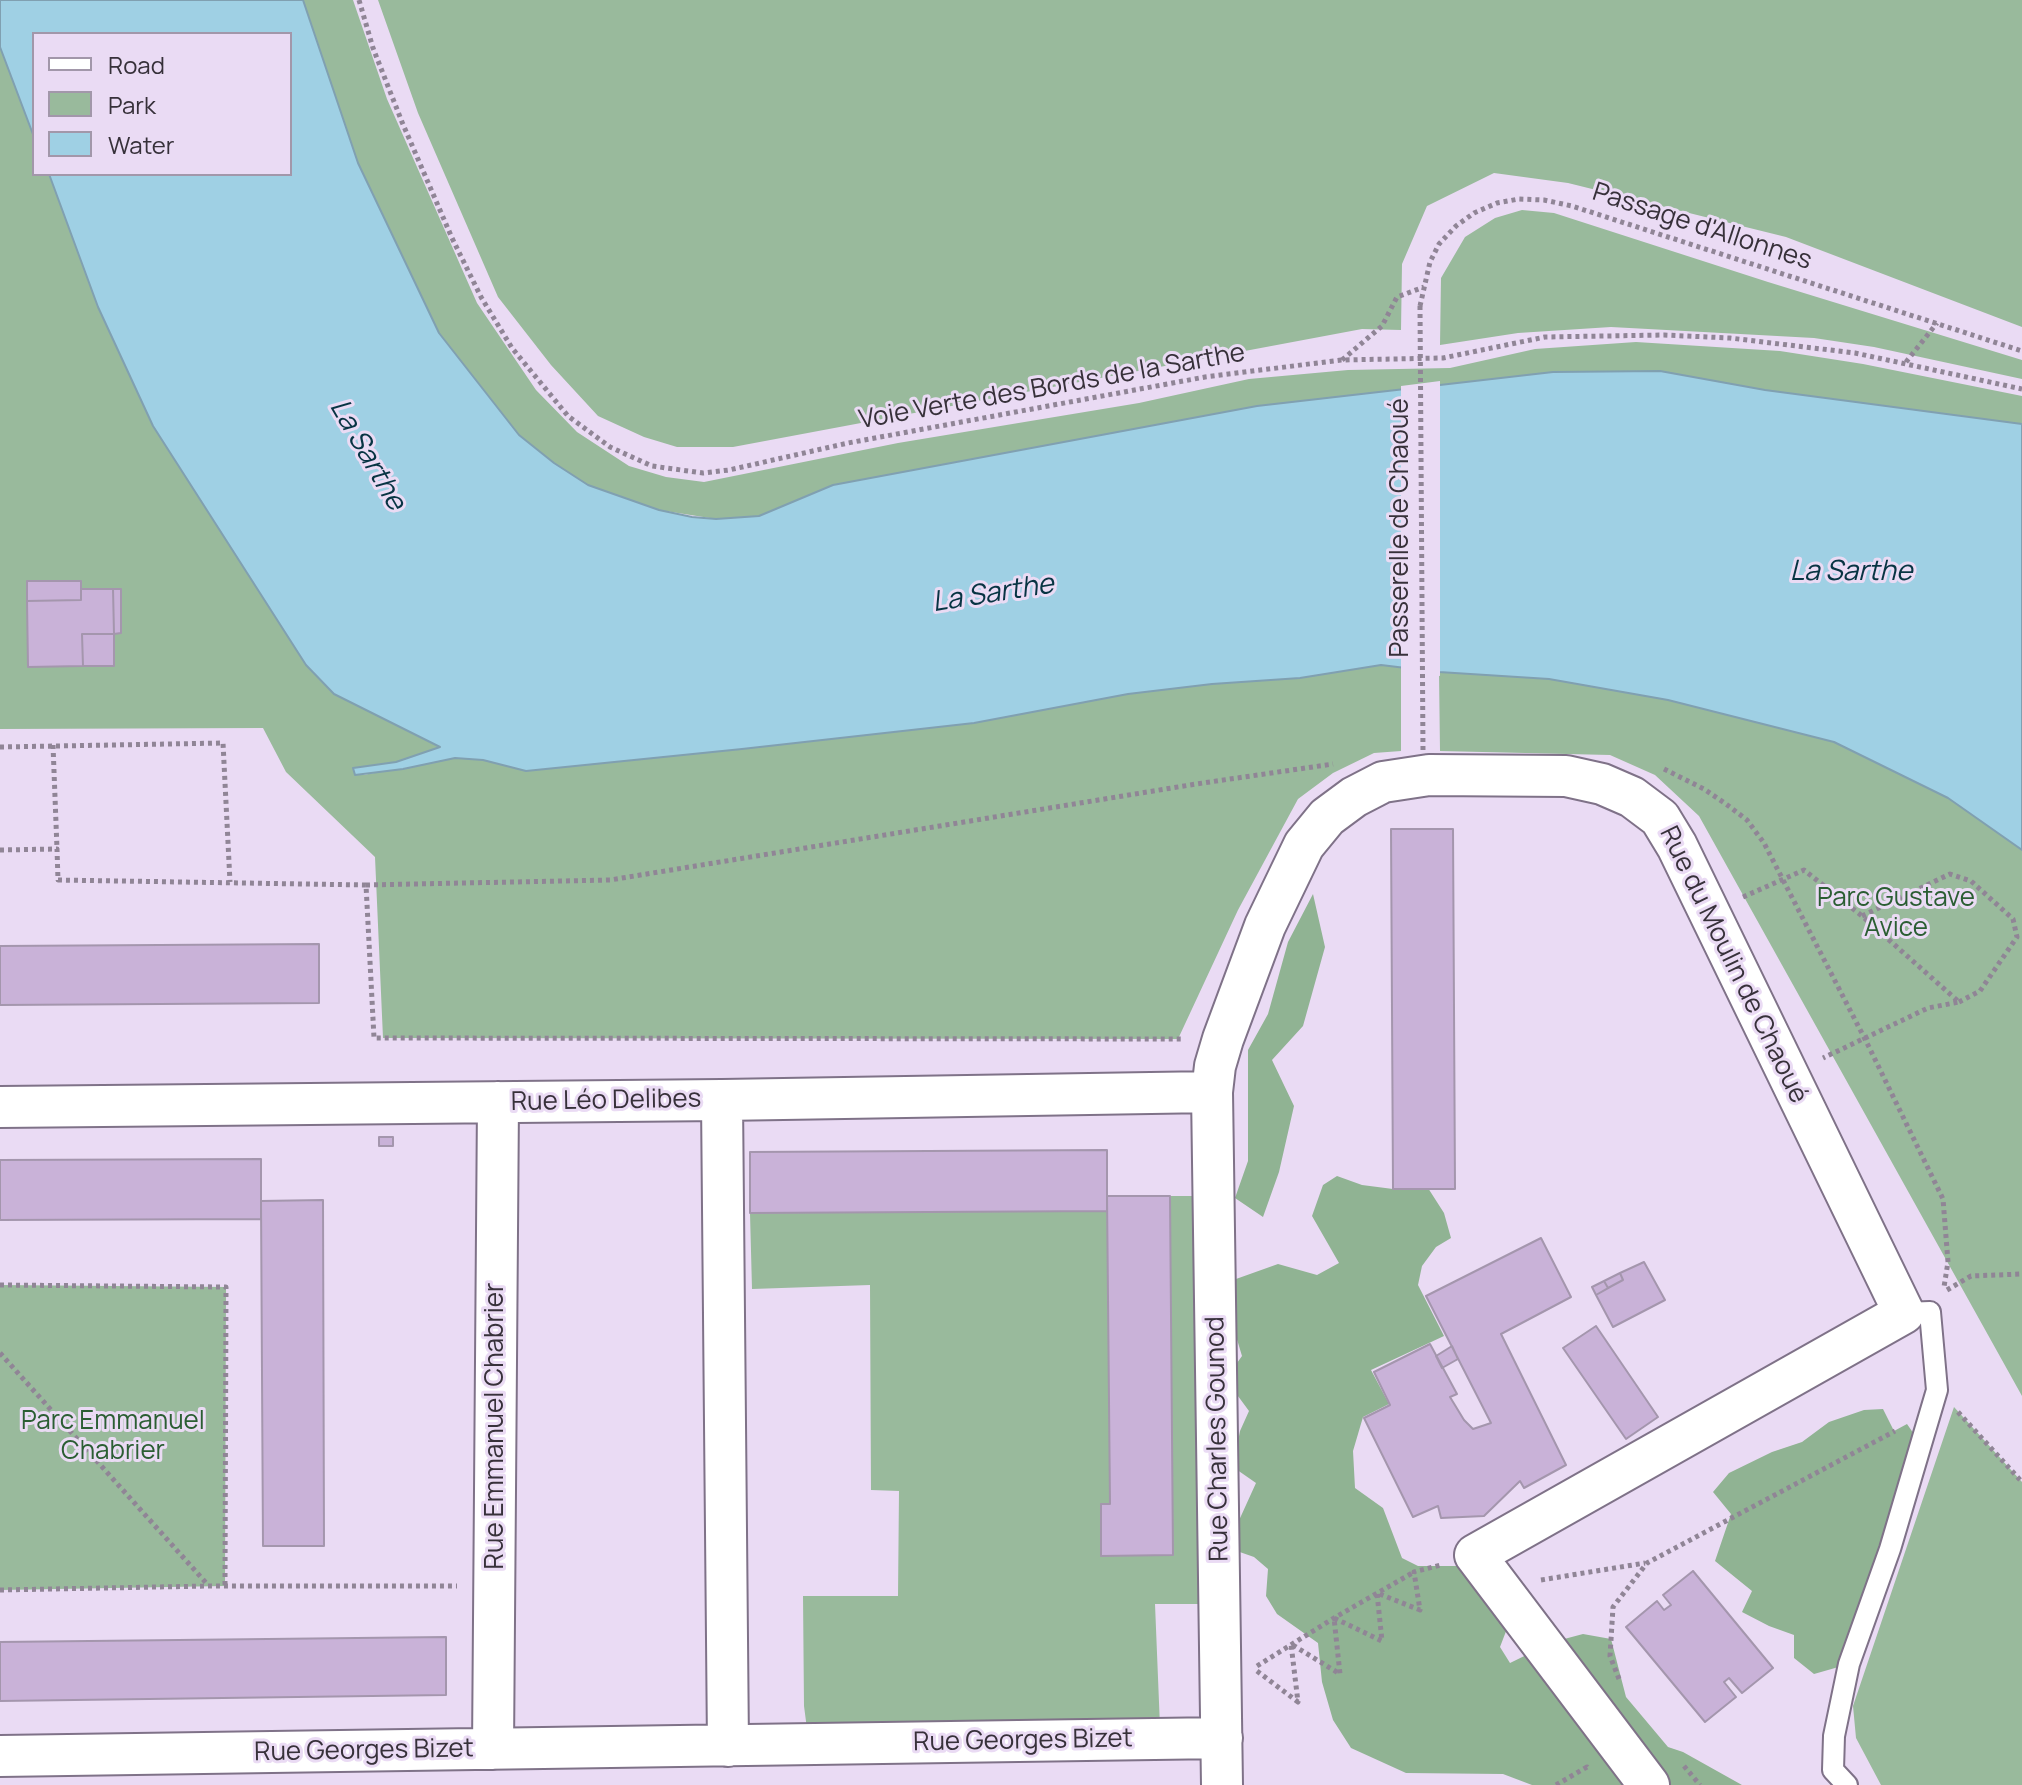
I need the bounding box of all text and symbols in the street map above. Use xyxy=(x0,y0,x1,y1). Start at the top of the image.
legend xyxy=(32,32,292,176)
text: Road xyxy=(108,48,165,81)
text: Park xyxy=(108,88,156,121)
text: Water xyxy=(108,128,175,161)
street label: Passage d'Allonnes xyxy=(1588,177,1816,277)
street label: Voie Verte des Bords de la Sarthe xyxy=(857,338,1247,436)
water label: La Sarthe xyxy=(322,394,412,516)
street label: Passerelle de Chaoué xyxy=(1385,398,1417,658)
water label: La Sarthe xyxy=(1790,555,1912,589)
water label: La Sarthe xyxy=(930,568,1056,620)
street label: Rue du Moulin de Chaoué xyxy=(1652,822,1814,1108)
park label: Parc Gustave Avice xyxy=(1817,883,1975,944)
street label: Rue Léo Delibes xyxy=(511,1084,701,1118)
street label: Rue Emmanuel Chabrier xyxy=(480,1283,512,1569)
street label: Rue Charles Gounod xyxy=(1200,1316,1236,1562)
park label: Parc Emmanuel Chabrier xyxy=(21,1406,205,1468)
street label: Rue Georges Bizet xyxy=(913,1723,1133,1759)
street label: Rue Georges Bizet xyxy=(254,1733,474,1769)

